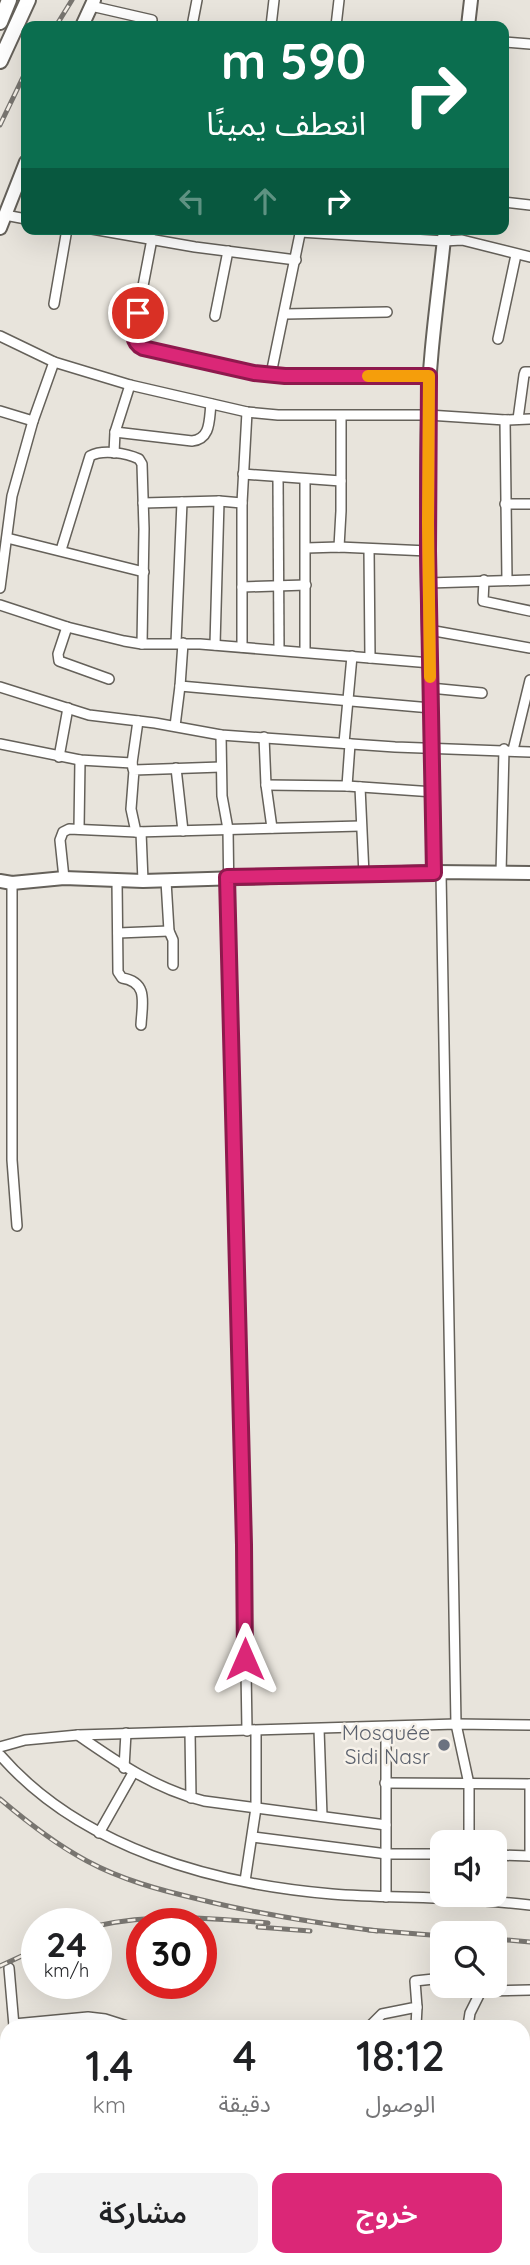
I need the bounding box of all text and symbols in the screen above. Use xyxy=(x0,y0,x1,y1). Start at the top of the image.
text: 590 m xyxy=(221,30,366,91)
icon: right xyxy=(390,49,481,140)
text: انعطف يمينًا xyxy=(206,103,366,143)
icon: left xyxy=(173,182,211,220)
icon: ahead xyxy=(246,182,284,220)
icon: right xyxy=(319,182,357,220)
pin xyxy=(108,283,168,343)
icon: arrive xyxy=(119,294,157,332)
position arrow xyxy=(208,1622,282,1696)
place label: Mosquée Sidi Nasr xyxy=(342,1719,430,1769)
marker: Mosquée Sidi Nasr xyxy=(436,1737,452,1753)
map controls xyxy=(430,1830,507,1998)
button: sound xyxy=(430,1830,507,1907)
speed limit sign: 30 xyxy=(126,1908,217,1999)
button: search xyxy=(430,1921,507,1998)
text: 24 xyxy=(46,1922,87,1966)
text: km/h xyxy=(44,1959,89,1982)
text: 4 xyxy=(233,2029,257,2082)
text: 18:12 xyxy=(356,2029,445,2082)
text: 1.4 xyxy=(85,2039,133,2092)
text: دقيقة xyxy=(218,2089,271,2118)
text: الوصول xyxy=(365,2089,435,2118)
text: km xyxy=(93,2090,126,2119)
button: مشاركة xyxy=(28,2173,258,2253)
button: خروج xyxy=(272,2173,502,2253)

